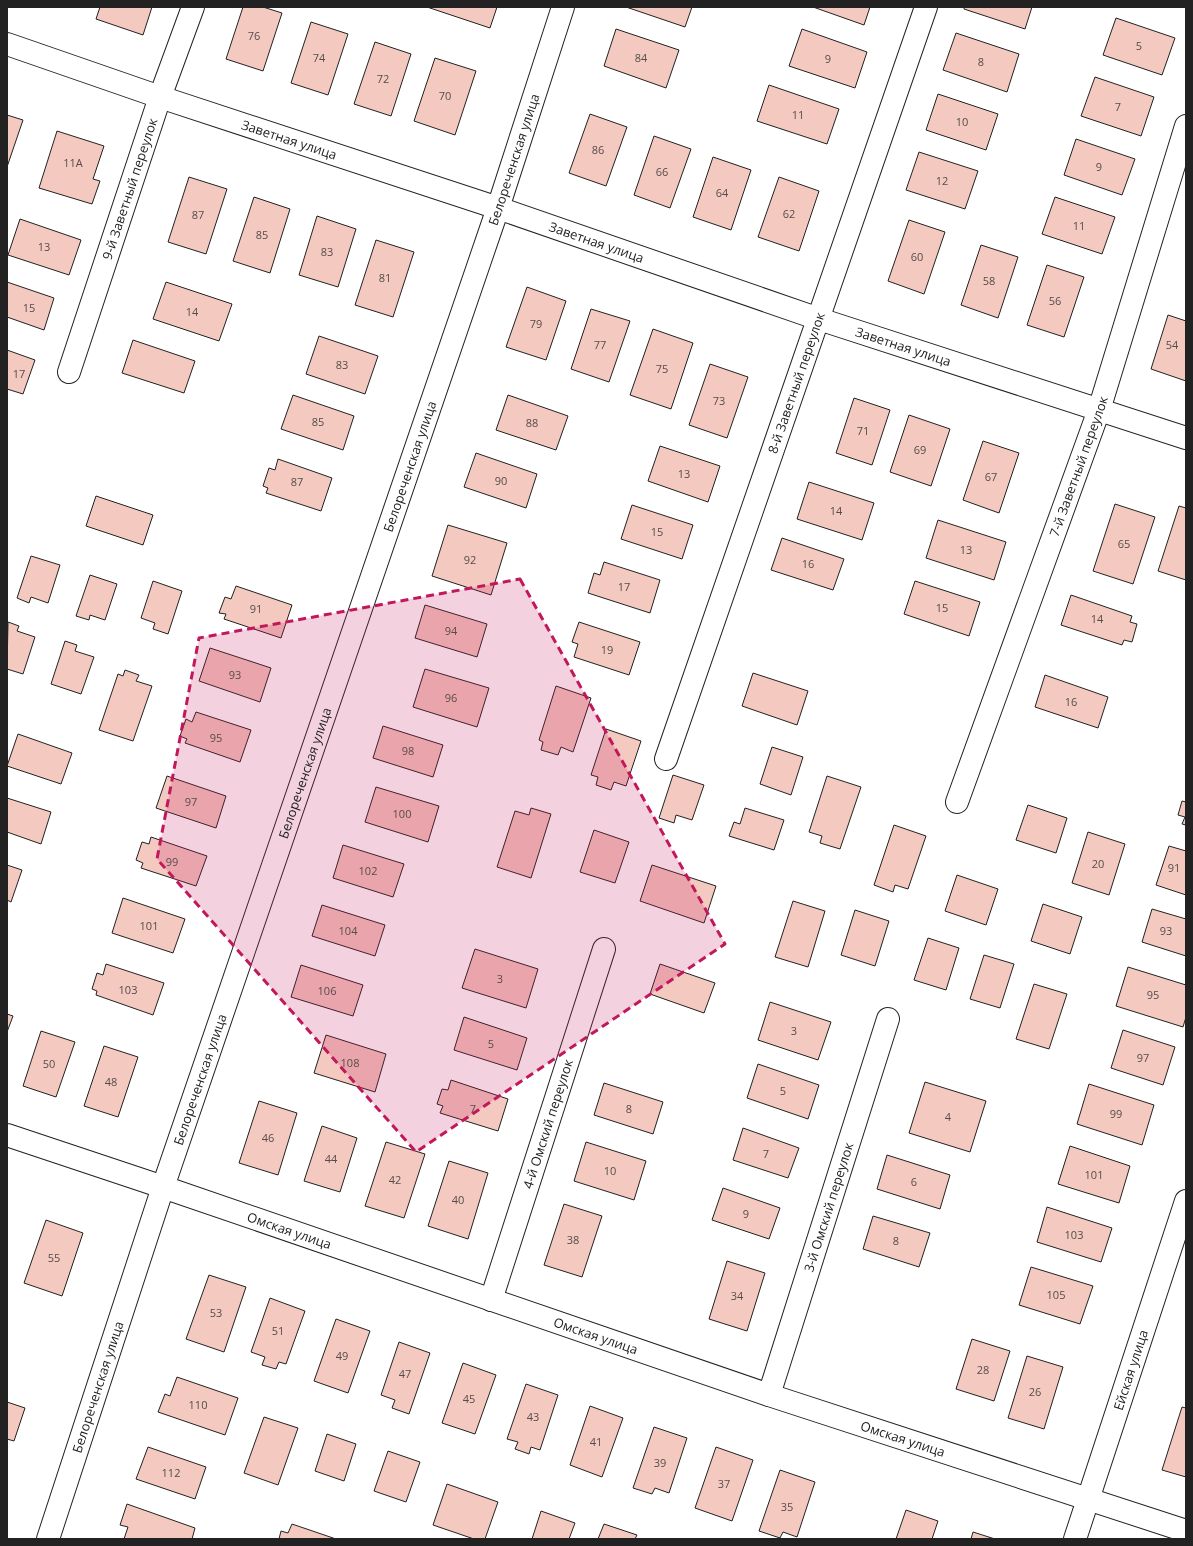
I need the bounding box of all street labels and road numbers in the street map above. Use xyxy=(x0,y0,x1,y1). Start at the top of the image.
street label: Белореченская улица xyxy=(484,91,543,228)
street label: 9-й Заветный переулок xyxy=(98,115,162,262)
street label: Заветная улица xyxy=(239,115,339,164)
street label: Заветная улица xyxy=(547,217,647,267)
street label: 8-й Заветный переулок xyxy=(763,310,829,456)
street label: Заветная улица xyxy=(853,322,953,370)
street label: 7-й Заветный переулок xyxy=(1045,394,1112,539)
street label: Белореченская улица xyxy=(379,398,440,534)
street label: Белореченская улица xyxy=(274,705,336,841)
street label: Белореченская улица xyxy=(169,1011,231,1147)
street label: 4-й Омский переулок xyxy=(518,1057,577,1191)
street label: 3-й Омский переулок xyxy=(799,1140,857,1274)
street label: Омская улица xyxy=(245,1208,334,1253)
street label: Омская улица xyxy=(551,1313,640,1358)
street label: Белореченская улица xyxy=(68,1319,128,1455)
street label: Ейская улица xyxy=(1109,1327,1152,1413)
street label: Омская улица xyxy=(858,1416,948,1461)

